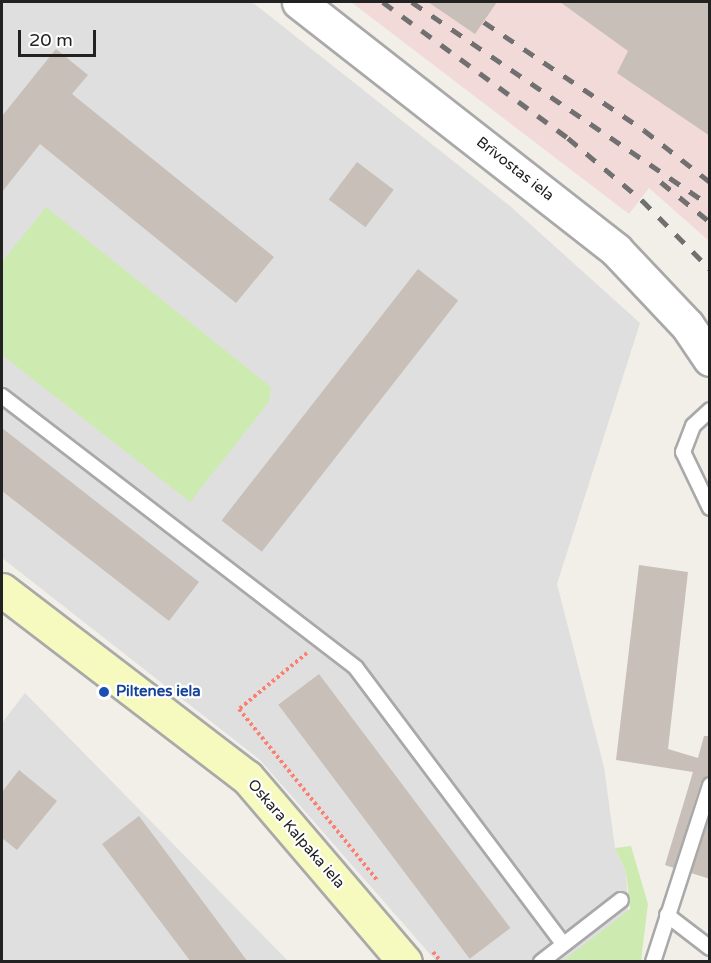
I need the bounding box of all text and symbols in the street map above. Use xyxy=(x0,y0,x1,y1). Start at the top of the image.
scale bar xyxy=(21,18,99,56)
text: 20 m xyxy=(29,29,73,51)
street label: Brīvostas iela xyxy=(473,133,557,205)
place label: Piltenes iela xyxy=(116,683,201,701)
marker: Piltenes iela xyxy=(97,685,111,699)
street label: Oskara Kalpaka iela xyxy=(244,776,348,892)

